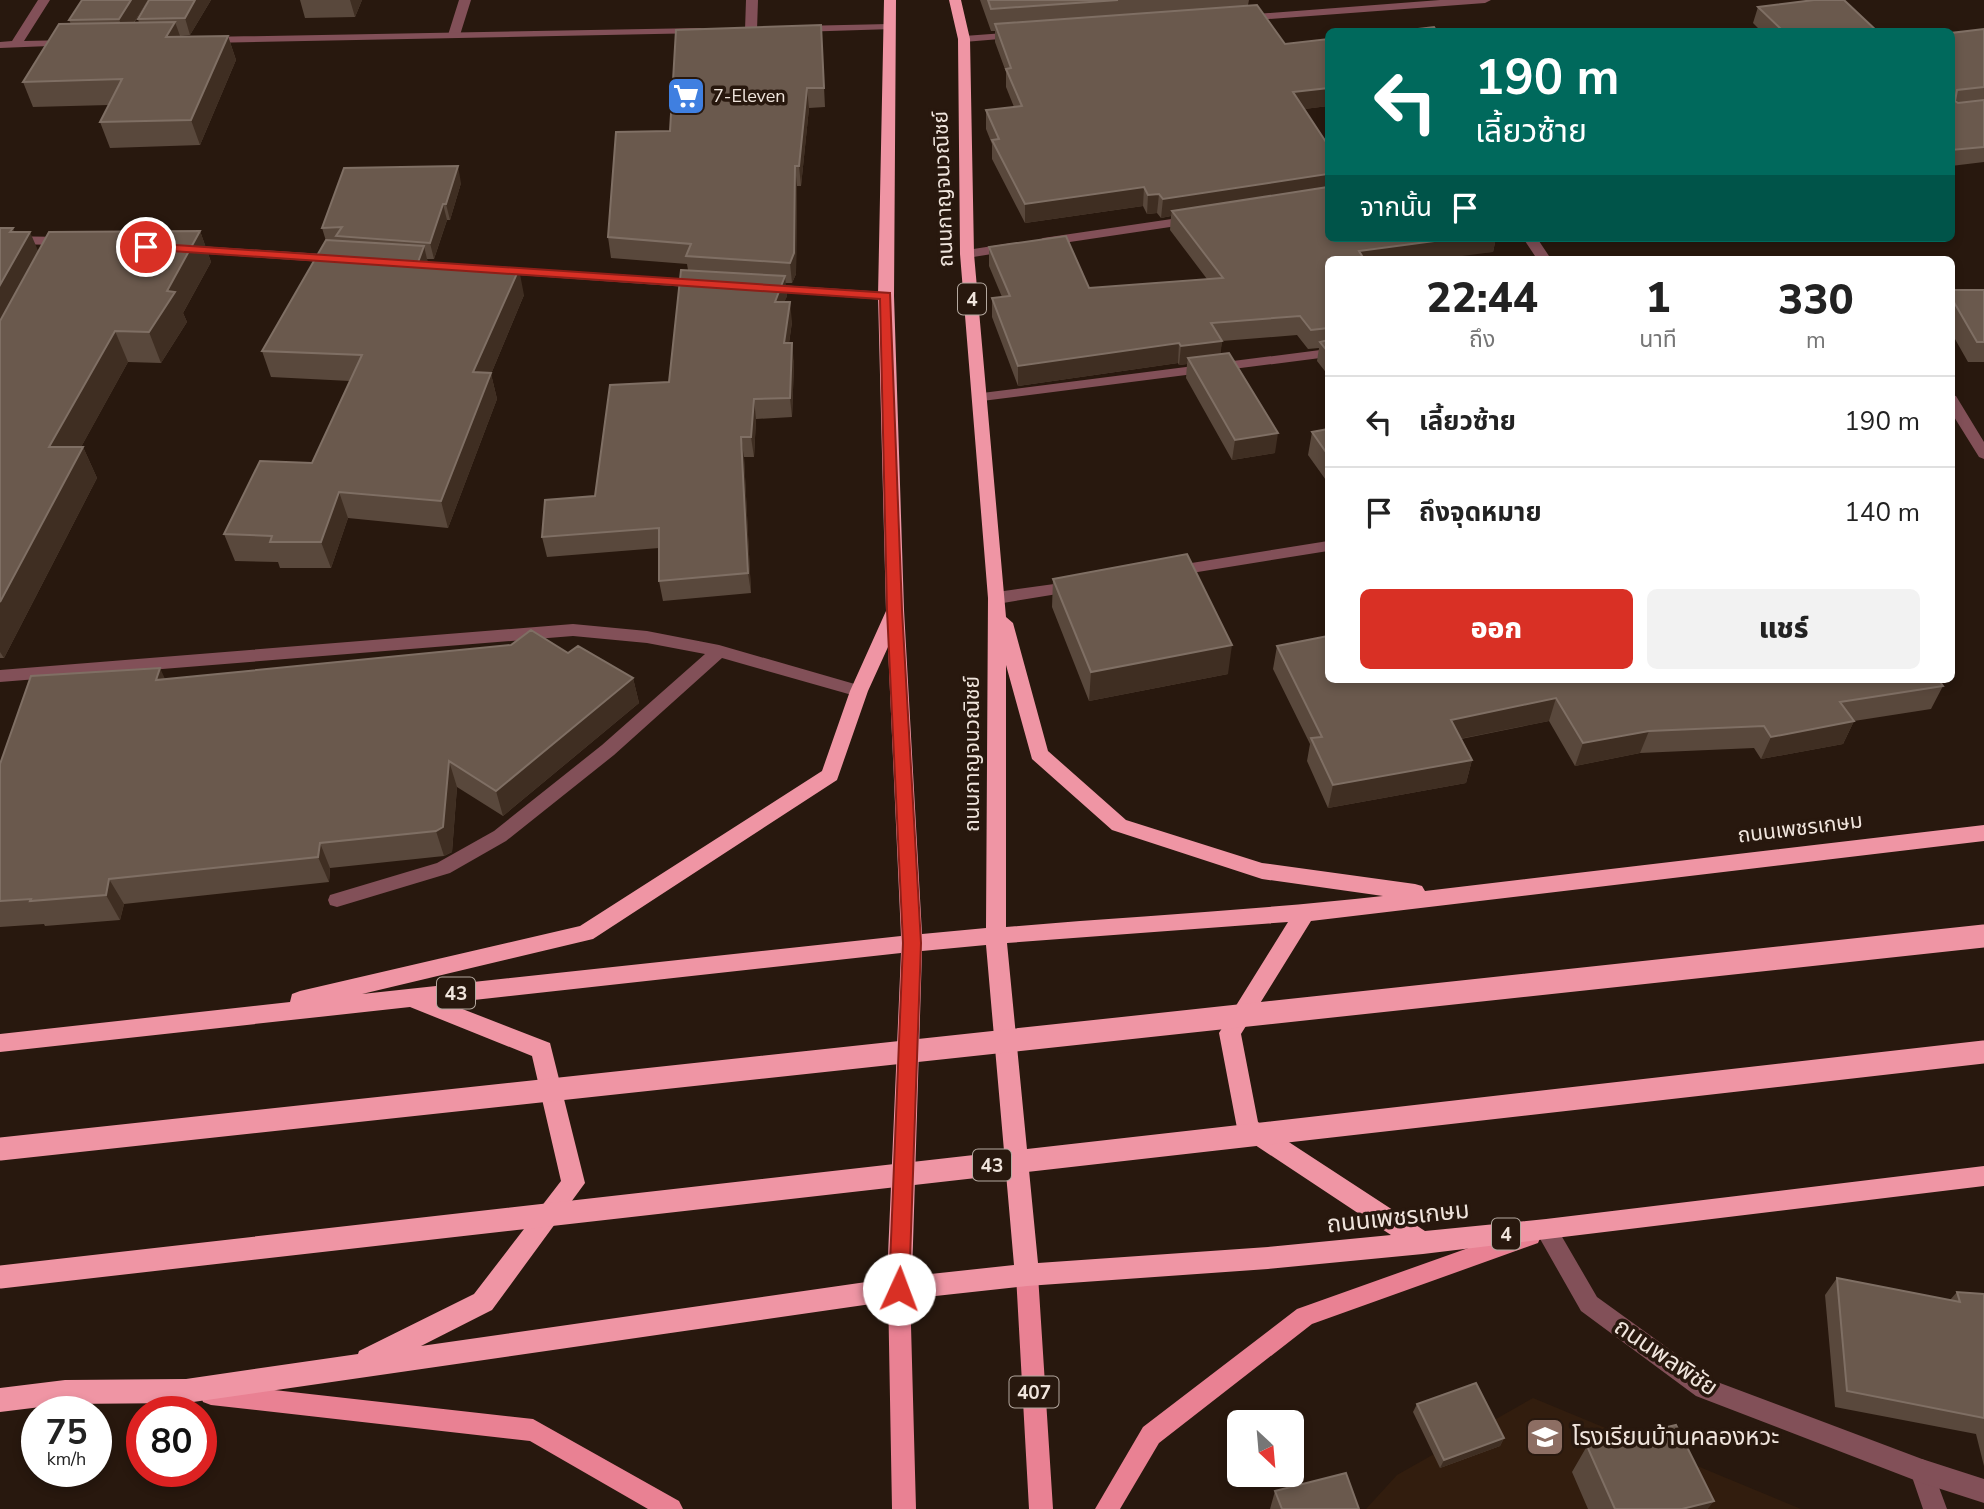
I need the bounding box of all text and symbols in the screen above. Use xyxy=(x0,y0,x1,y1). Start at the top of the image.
text: 190 m xyxy=(1475,44,1619,111)
icon: left xyxy=(1360,56,1451,147)
supermarket icon: 7-Eleven xyxy=(665,75,707,117)
place label: 7-Eleven xyxy=(713,84,786,108)
street label: ถนนกาญจนวณิชย์ xyxy=(926,110,960,267)
text: เลี้ยวซ้าย xyxy=(1475,110,1587,153)
icon: arrive xyxy=(1446,189,1484,227)
text: จากนั้น xyxy=(1360,190,1432,225)
pin xyxy=(116,217,176,277)
icon: arrive xyxy=(127,228,165,266)
text: 22:44 xyxy=(1426,270,1538,327)
text: 1 xyxy=(1645,270,1671,327)
text: 330 xyxy=(1778,272,1854,329)
road number: 4 xyxy=(958,284,986,314)
text: ถึง xyxy=(1469,324,1495,355)
text: นาที xyxy=(1639,324,1677,355)
text: m xyxy=(1806,325,1826,356)
icon: left xyxy=(1360,403,1398,441)
text: เลี้ยวซ้าย xyxy=(1419,404,1516,439)
text: 190 m xyxy=(1844,404,1920,439)
icon: arrive xyxy=(1360,494,1398,532)
text: ถึงจุดหมาย xyxy=(1419,495,1542,530)
text: 140 m xyxy=(1844,495,1920,530)
button: ออก xyxy=(1360,589,1633,669)
button: แชร์ xyxy=(1647,589,1920,669)
street label: ถนนกาญจนวณิชย์ xyxy=(958,676,986,832)
street label: ถนนเพชรเกษม xyxy=(1736,806,1864,850)
road number: 43 xyxy=(437,978,475,1009)
road number: 43 xyxy=(973,1149,1011,1180)
street label: ถนนเพชรเกษม xyxy=(1325,1194,1471,1240)
road number: 4 xyxy=(1492,1218,1520,1250)
position arrow xyxy=(862,1252,936,1326)
street label: ถนนพลพิชัย xyxy=(1608,1311,1724,1403)
road number: 407 xyxy=(1010,1376,1058,1408)
speed limit sign: 80 xyxy=(126,1396,217,1487)
text: 75 xyxy=(45,1409,88,1456)
north arrow xyxy=(1227,1410,1304,1488)
map controls xyxy=(1227,1410,1304,1487)
school or university icon: โรงเรียนบ้านคลองหวะ xyxy=(1524,1416,1566,1458)
place label: โรงเรียนบ้านคลองหวะ xyxy=(1572,1421,1779,1453)
text: km/h xyxy=(47,1447,86,1471)

